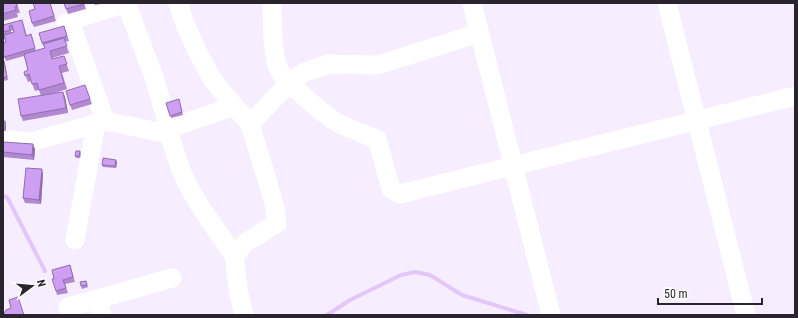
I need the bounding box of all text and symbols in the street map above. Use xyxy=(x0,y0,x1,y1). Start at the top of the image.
north arrow xyxy=(12,266,52,306)
text: N xyxy=(34,278,48,289)
scale bar xyxy=(658,280,762,306)
text: 50 m xyxy=(664,287,688,301)

